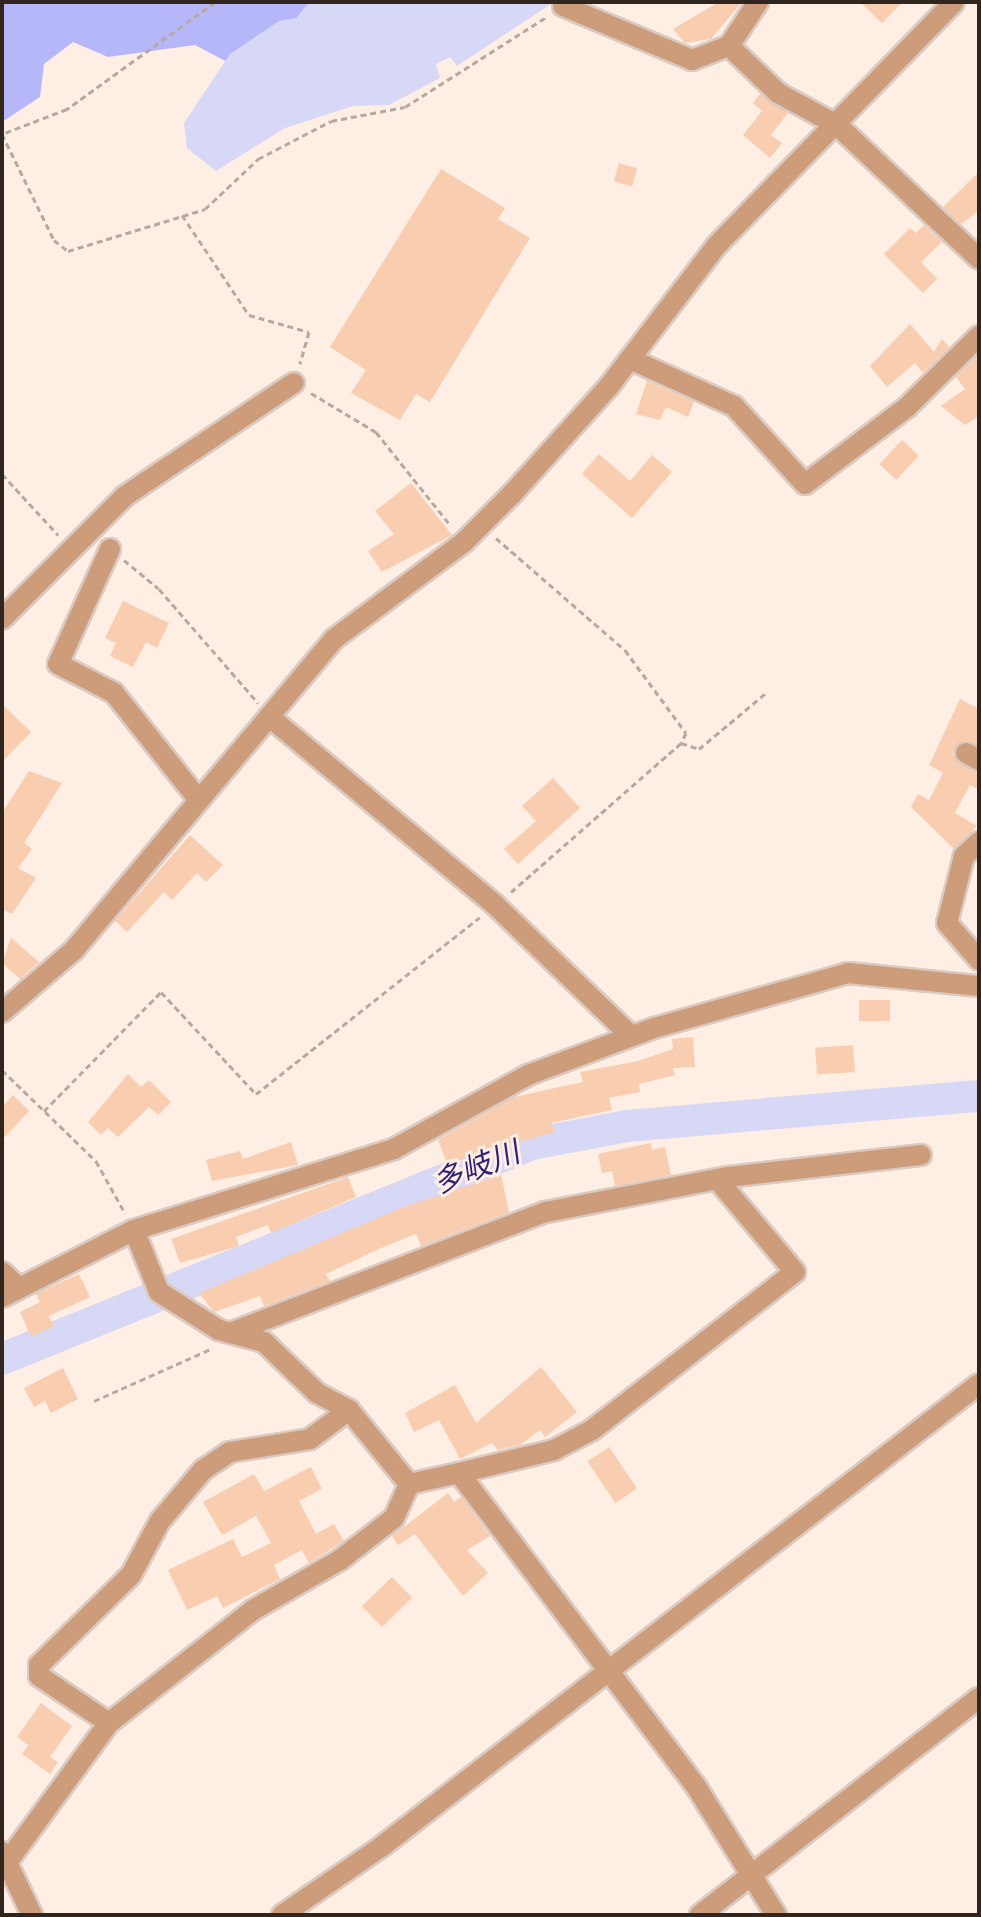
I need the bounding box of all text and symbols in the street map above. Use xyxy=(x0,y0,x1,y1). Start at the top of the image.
water label: 多岐川 xyxy=(428,1133,524,1201)

